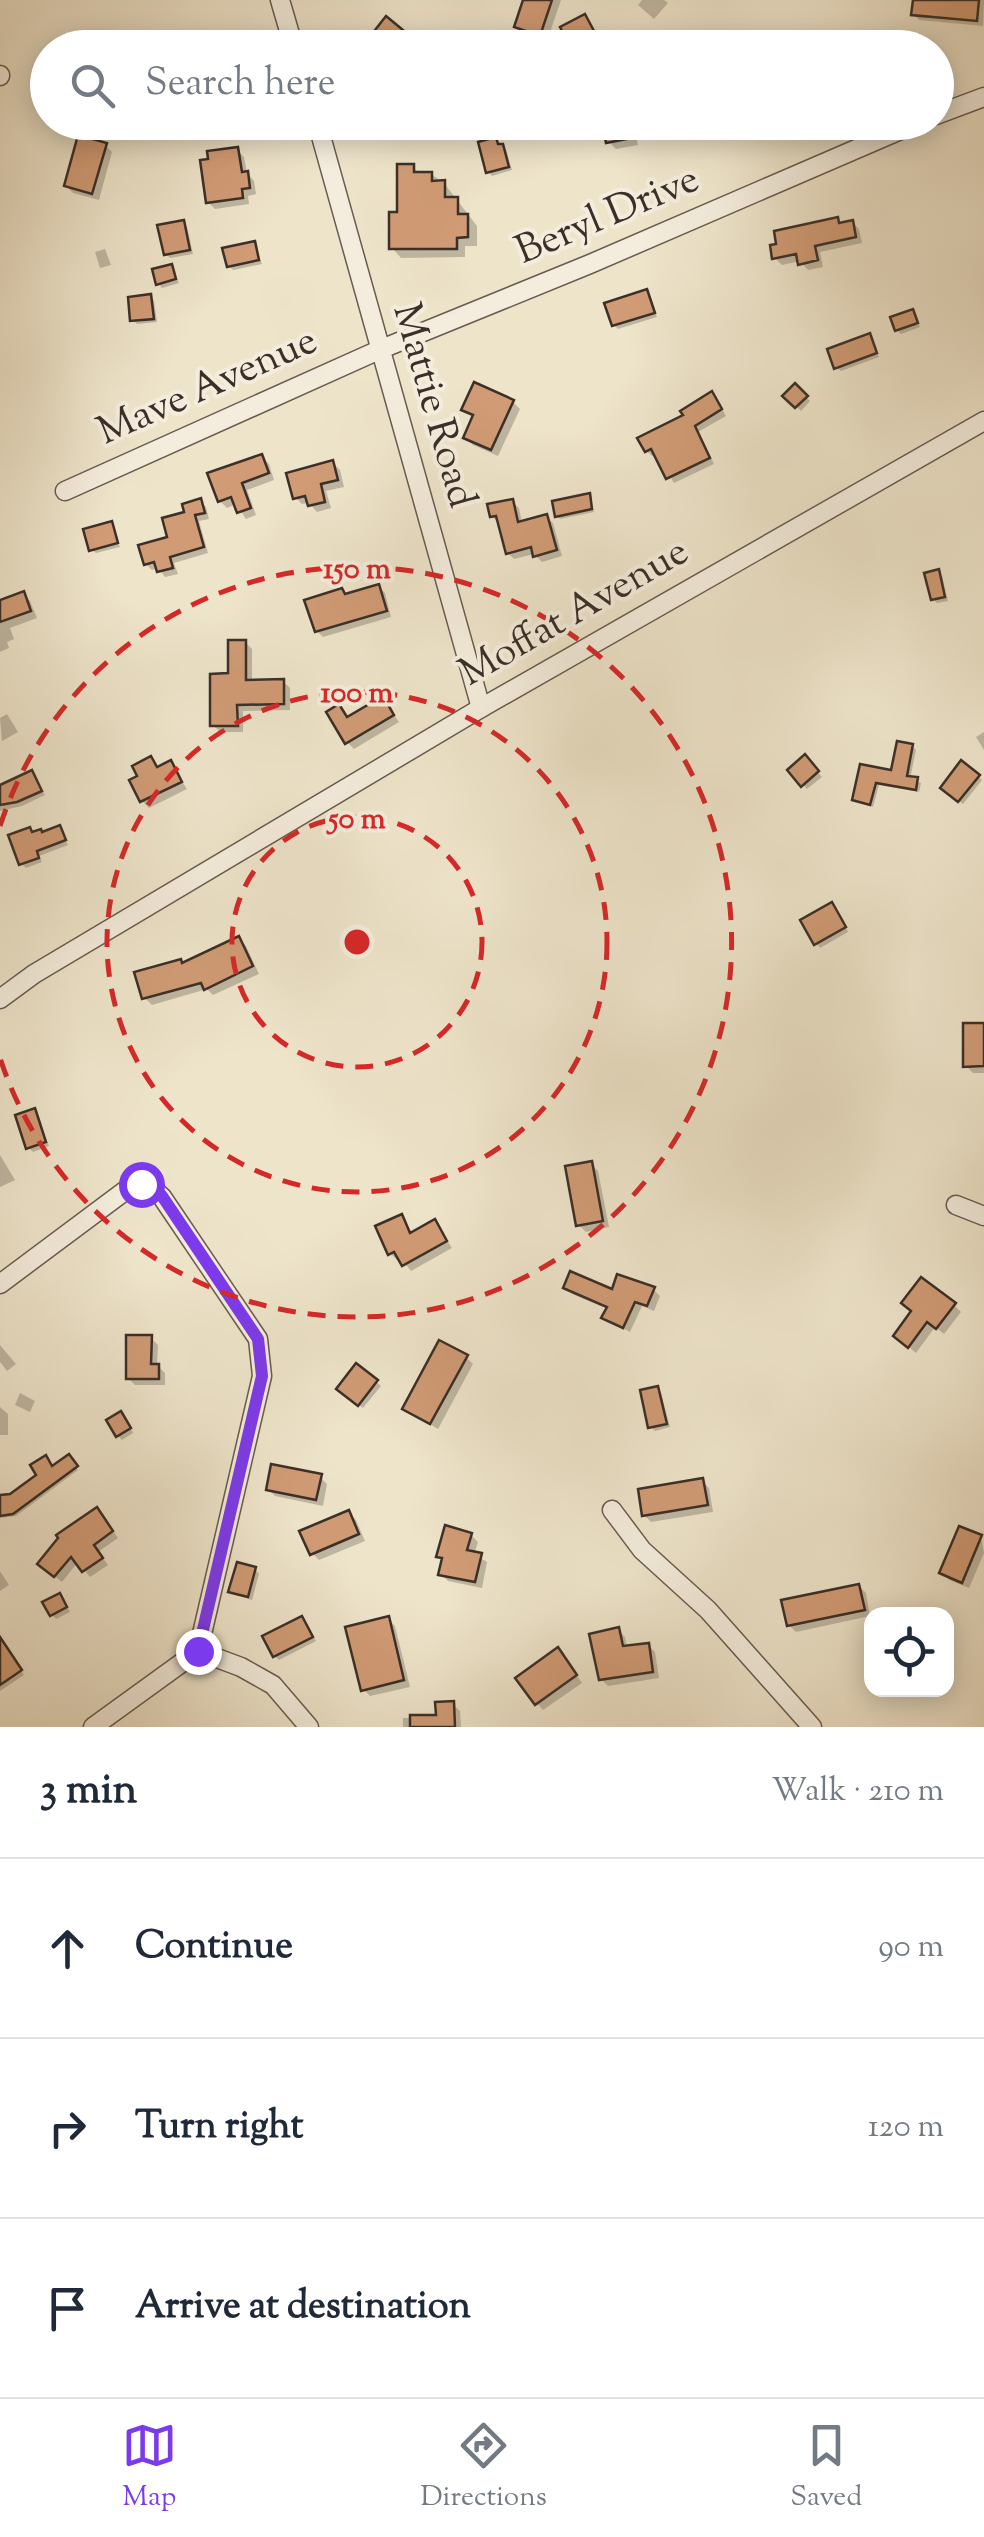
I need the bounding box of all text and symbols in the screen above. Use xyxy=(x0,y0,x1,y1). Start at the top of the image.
search box xyxy=(30,30,954,140)
icon: search xyxy=(65,58,120,113)
text: Search here xyxy=(145,58,336,112)
street label: Beryl Drive xyxy=(507,153,709,281)
street label: Mattie Road xyxy=(376,297,488,515)
street label: Mave Avenue xyxy=(89,314,327,462)
street label: Moffat Avenue xyxy=(450,525,700,703)
text: 150 m xyxy=(323,549,391,592)
text: 100 m xyxy=(321,673,394,716)
text: 50 m xyxy=(326,799,386,842)
centre of rings xyxy=(339,924,375,960)
route start xyxy=(119,1162,165,1208)
map controls xyxy=(864,1607,954,1697)
button: locate xyxy=(864,1607,954,1697)
route end xyxy=(176,1629,222,1675)
text: 3 min xyxy=(40,1762,137,1822)
text: Walk · 210 m xyxy=(771,1769,944,1815)
icon: ahead xyxy=(40,1921,95,1976)
text: Continue xyxy=(135,1921,293,1975)
text: 90 m xyxy=(878,1925,944,1971)
icon: right xyxy=(40,2101,95,2156)
text: Turn right xyxy=(135,2101,303,2155)
text: 120 m xyxy=(868,2105,944,2151)
icon: arrive xyxy=(40,2281,95,2336)
text: Arrive at destination xyxy=(135,2281,471,2335)
tab: Map xyxy=(122,2418,177,2518)
tab: Directions xyxy=(420,2418,547,2518)
tab: Saved xyxy=(790,2418,862,2518)

